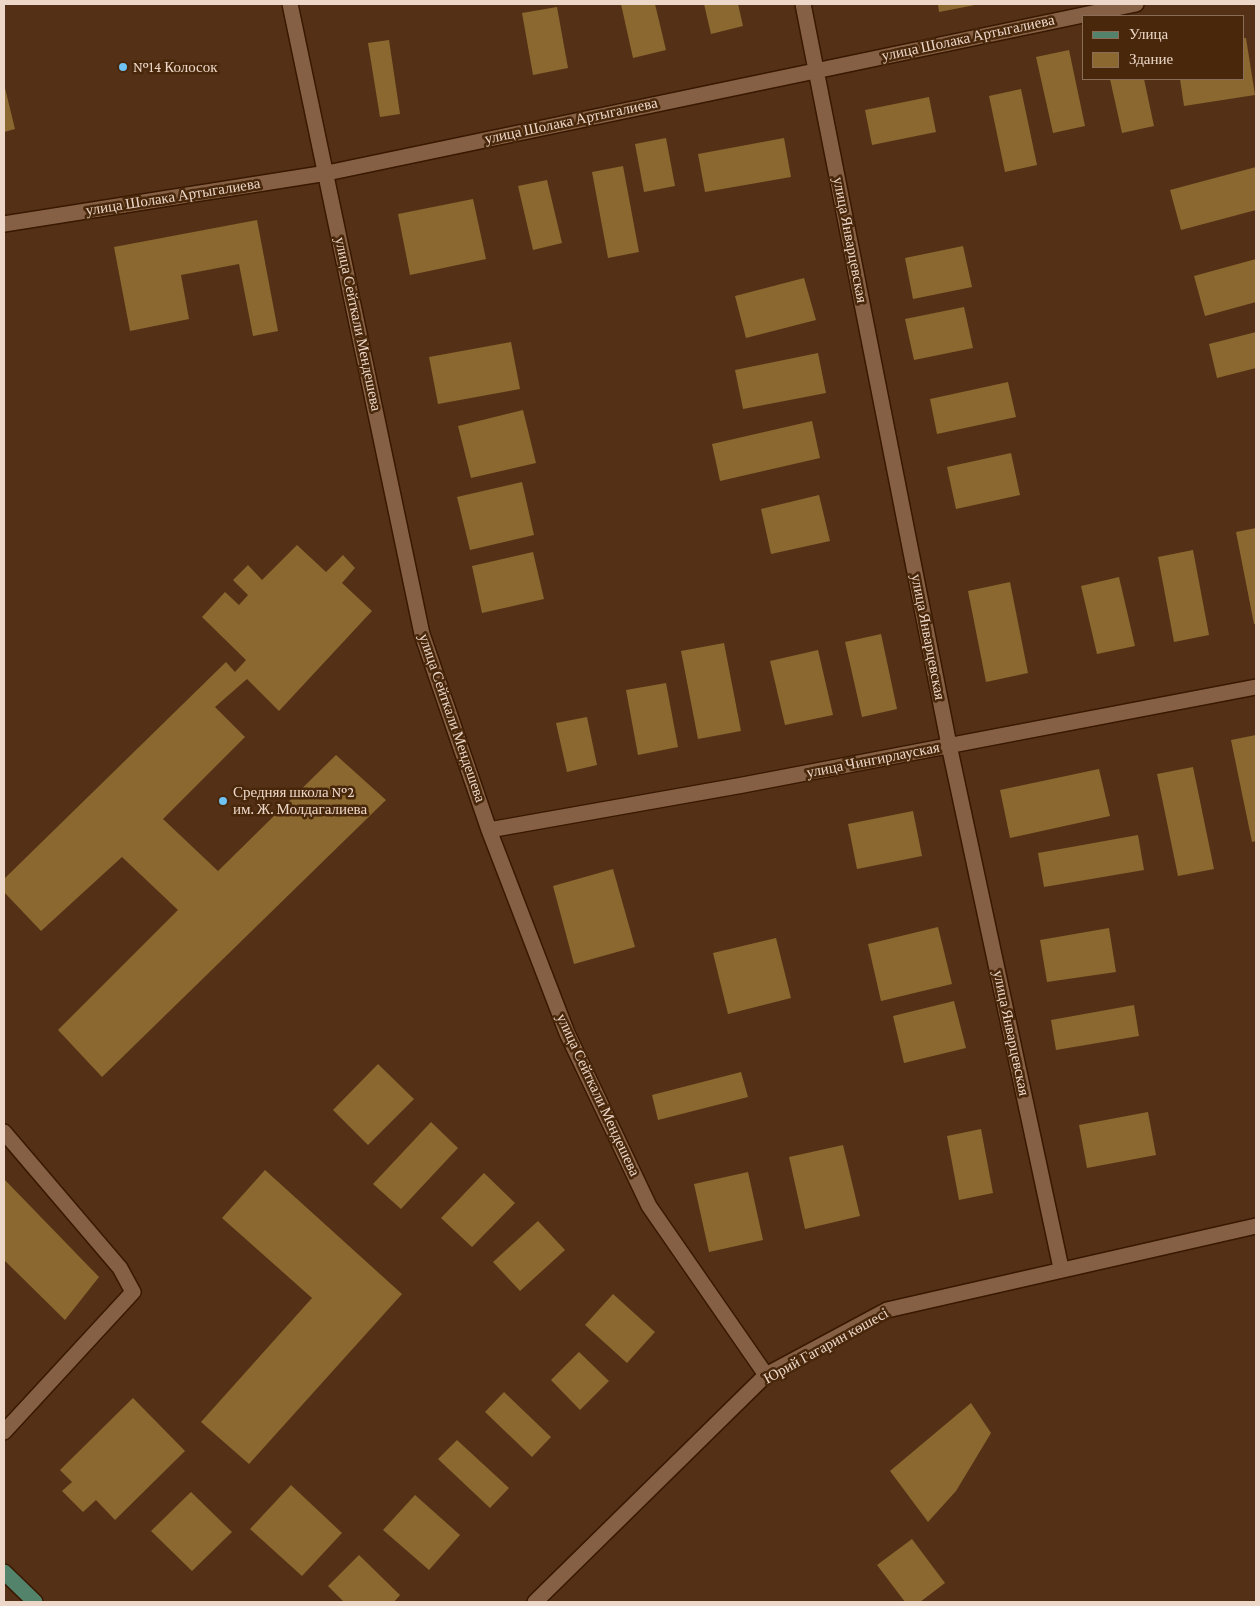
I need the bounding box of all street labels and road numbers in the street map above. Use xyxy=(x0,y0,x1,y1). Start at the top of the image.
street label: улица Шолака Артыгалиева xyxy=(880,11,1056,65)
street label: улица Шолака Артыгалиева xyxy=(483,94,659,148)
street label: улица Шолака Артыгалиева xyxy=(84,174,262,220)
street label: улица Январцевская xyxy=(829,176,871,304)
street label: улица Сейткали Мендешева xyxy=(331,235,385,413)
street label: улица Январцевская xyxy=(907,573,949,701)
street label: улица Сейткали Мендешева xyxy=(415,631,489,805)
street label: улица Чингирлауская xyxy=(805,738,941,782)
street label: улица Январцевская xyxy=(989,969,1033,1097)
street label: улица Сейткали Мендешева xyxy=(552,1011,644,1179)
street label: Юрий Гагарин көшесі xyxy=(760,1304,892,1388)

